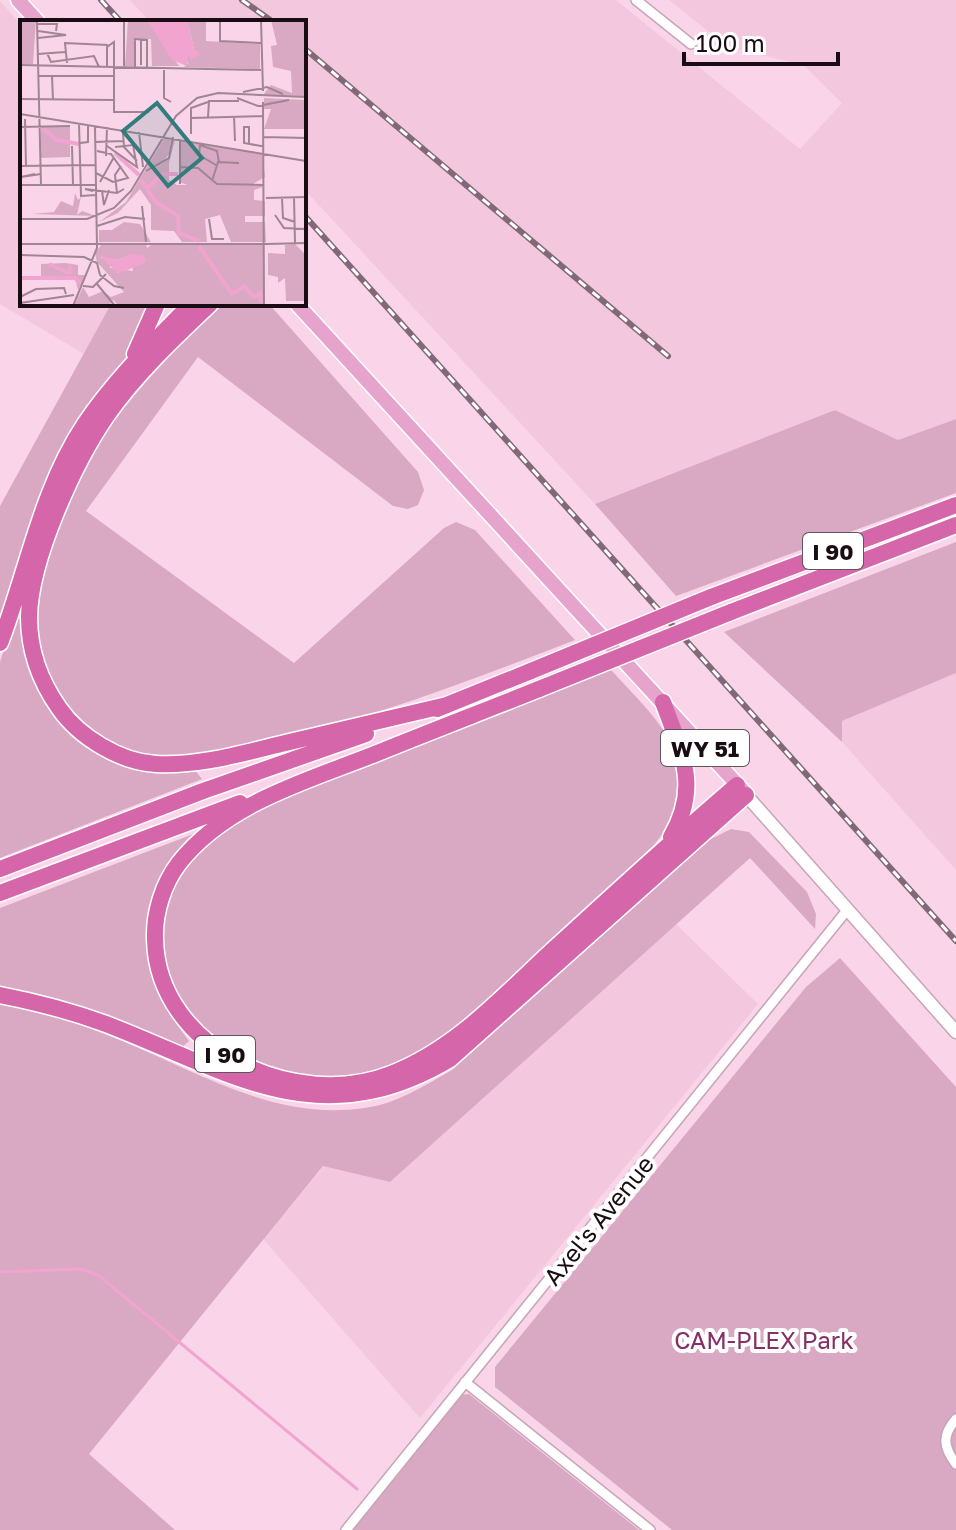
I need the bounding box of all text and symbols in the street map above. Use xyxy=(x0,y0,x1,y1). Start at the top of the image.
scale bar xyxy=(684,16,838,66)
inset map xyxy=(20,20,306,306)
text: 100 m xyxy=(696,28,765,57)
road number: I 90 xyxy=(803,533,863,569)
road number: WY 51 xyxy=(661,730,749,766)
road number: I 90 xyxy=(195,1036,255,1072)
street label: Axel's Avenue xyxy=(537,1149,659,1291)
park label: CAM-PLEX Park xyxy=(674,1325,854,1354)

